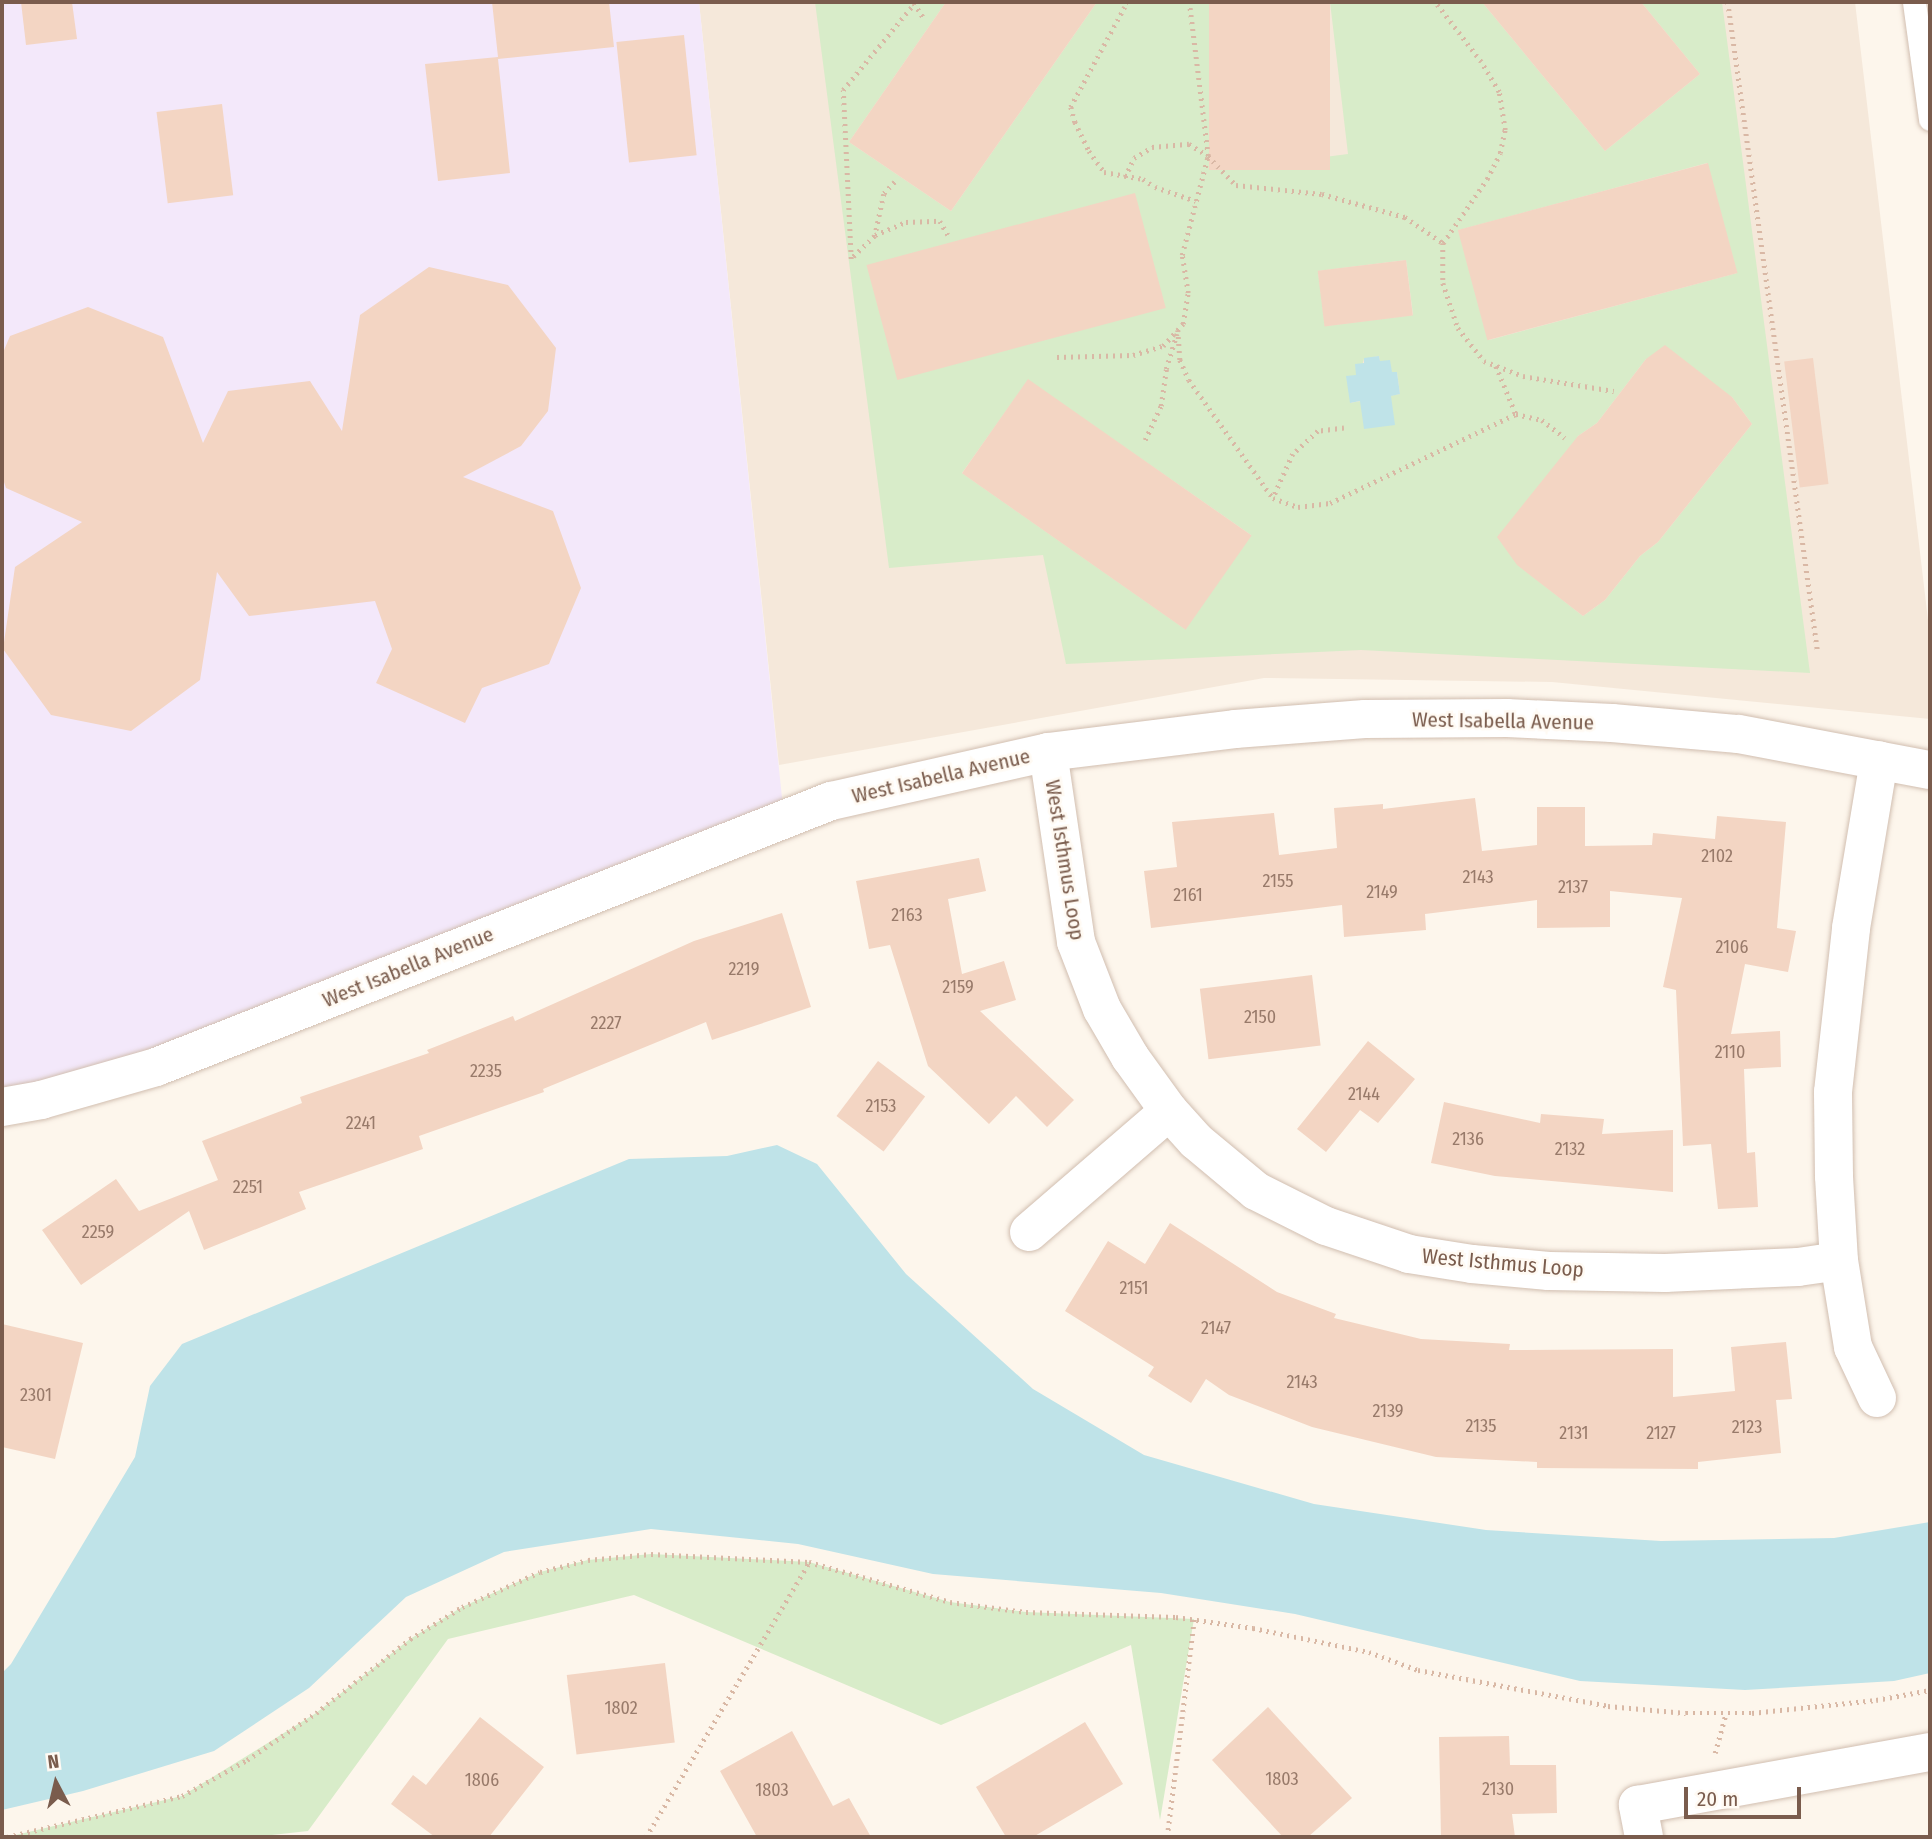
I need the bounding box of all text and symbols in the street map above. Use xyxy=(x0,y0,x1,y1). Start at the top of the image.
street label: West Isabella Avenue xyxy=(1412,707,1594,735)
street label: West Isabella Avenue xyxy=(849,743,1033,809)
street label: West Isthmus Loop xyxy=(1040,778,1090,942)
house number: 2102 xyxy=(1701,845,1733,867)
house number: 2143 xyxy=(1462,866,1494,888)
house number: 2155 xyxy=(1263,870,1293,892)
house number: 2137 xyxy=(1558,876,1588,898)
house number: 2149 xyxy=(1366,881,1398,903)
house number: 2161 xyxy=(1173,884,1203,906)
house number: 2163 xyxy=(891,904,923,926)
street label: West Isabella Avenue xyxy=(319,921,497,1013)
house number: 2106 xyxy=(1716,936,1748,958)
house number: 2219 xyxy=(728,958,760,980)
house number: 2159 xyxy=(942,976,974,998)
house number: 2150 xyxy=(1244,1006,1276,1028)
house number: 2227 xyxy=(591,1012,621,1034)
house number: 2110 xyxy=(1715,1041,1745,1063)
house number: 2235 xyxy=(470,1060,502,1082)
house number: 2144 xyxy=(1348,1083,1380,1105)
house number: 2153 xyxy=(866,1095,896,1117)
house number: 2241 xyxy=(346,1112,376,1134)
house number: 2136 xyxy=(1452,1128,1484,1150)
house number: 2132 xyxy=(1555,1138,1585,1160)
house number: 2251 xyxy=(233,1176,263,1198)
house number: 2259 xyxy=(82,1221,114,1243)
street label: West Isthmus Loop xyxy=(1421,1243,1585,1283)
house number: 2151 xyxy=(1120,1277,1148,1299)
house number: 2147 xyxy=(1201,1317,1231,1339)
house number: 2143 xyxy=(1286,1371,1318,1393)
house number: 2301 xyxy=(20,1384,52,1406)
house number: 2139 xyxy=(1372,1400,1404,1422)
house number: 2135 xyxy=(1466,1415,1496,1437)
house number: 2123 xyxy=(1732,1416,1762,1438)
house number: 2131 xyxy=(1559,1422,1589,1444)
house number: 2127 xyxy=(1646,1422,1676,1444)
house number: 1802 xyxy=(604,1697,638,1719)
north arrow xyxy=(21,1748,91,1818)
text: N xyxy=(46,1750,60,1774)
house number: 1803 xyxy=(1265,1768,1299,1790)
house number: 1806 xyxy=(465,1769,499,1791)
scale bar xyxy=(1687,1772,1804,1816)
house number: 2130 xyxy=(1482,1778,1514,1800)
house number: 1803 xyxy=(755,1779,789,1801)
text: 20 m xyxy=(1697,1786,1738,1812)

